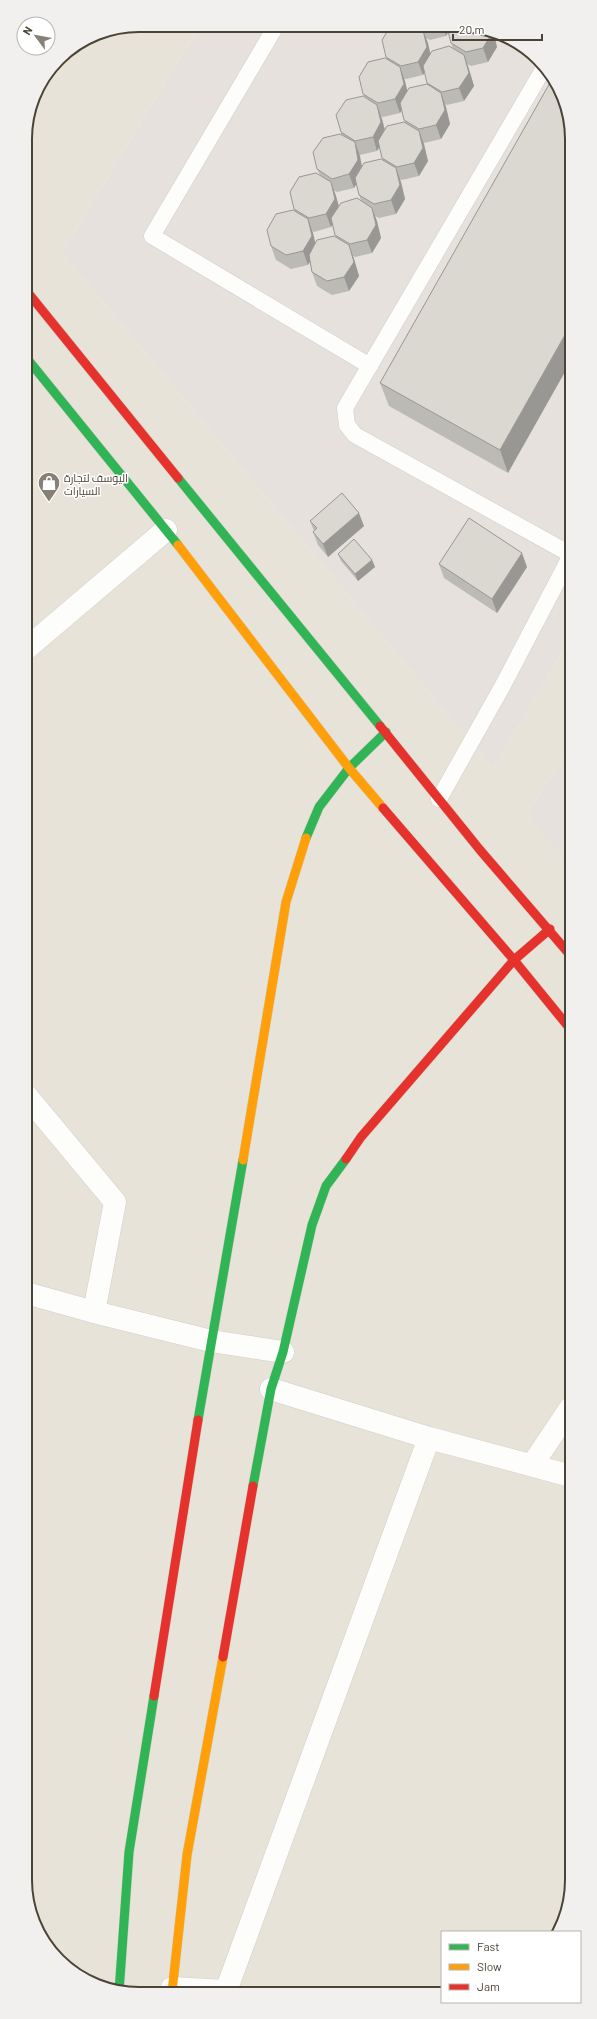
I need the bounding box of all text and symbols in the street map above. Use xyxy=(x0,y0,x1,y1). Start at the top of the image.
north arrow xyxy=(16,16,56,56)
scale bar xyxy=(453,16,542,42)
text: 20 m xyxy=(459,22,485,36)
text: N xyxy=(20,24,35,37)
shop icon: اليوسف لتجارة السيارات xyxy=(36,470,62,503)
place label: اليوسف لتجارة السيارات xyxy=(64,471,128,498)
legend xyxy=(441,1931,581,2003)
text: Fast xyxy=(477,1939,500,1953)
text: Slow xyxy=(477,1959,502,1973)
text: Jam xyxy=(477,1979,500,1993)

